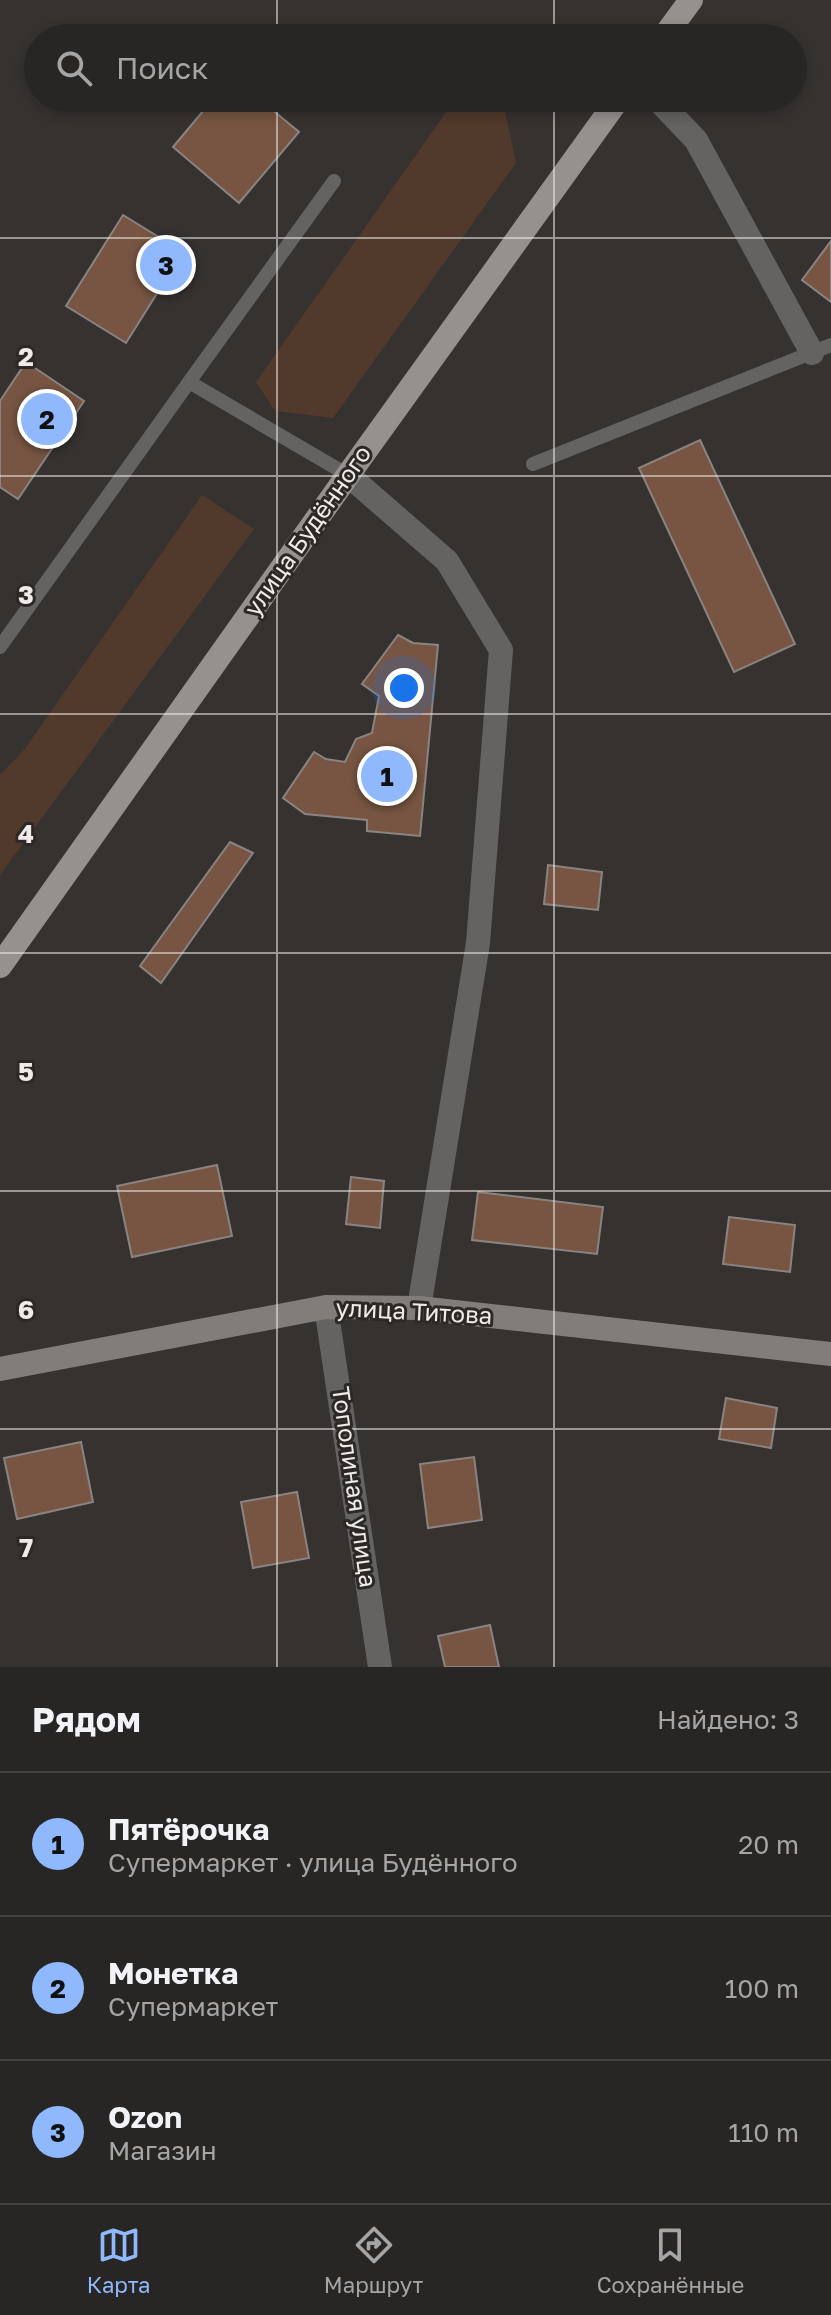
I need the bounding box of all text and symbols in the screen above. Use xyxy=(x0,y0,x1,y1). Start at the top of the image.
search box xyxy=(24,24,807,112)
icon: search xyxy=(52,46,96,90)
text: Поиск xyxy=(116,50,208,86)
pin: 3 xyxy=(140,235,192,295)
text: 2 xyxy=(18,341,34,372)
pin: 2 xyxy=(21,389,73,449)
street label: улица Будённого xyxy=(237,439,376,621)
text: 3 xyxy=(18,579,34,610)
your location xyxy=(384,668,424,708)
pin: 1 xyxy=(361,746,413,806)
text: 4 xyxy=(18,818,34,849)
text: 5 xyxy=(18,1056,34,1087)
street label: улица Титова xyxy=(335,1292,493,1329)
text: 6 xyxy=(18,1294,34,1325)
street label: Тополиная улица xyxy=(327,1384,384,1589)
text: 7 xyxy=(19,1532,33,1563)
text: Рядом xyxy=(32,1699,141,1739)
text: Найдено: 3 xyxy=(657,1704,799,1735)
text: Пятёрочка xyxy=(108,1811,269,1847)
text: 1 xyxy=(51,1829,65,1860)
text: 20 m xyxy=(738,1829,799,1860)
text: Супермаркет · улица Будённого xyxy=(108,1847,518,1878)
text: Монетка xyxy=(108,1955,239,1991)
text: 2 xyxy=(50,1973,66,2004)
text: 100 m xyxy=(725,1973,799,2004)
text: Супермаркет xyxy=(108,1991,278,2022)
text: Ozon xyxy=(108,2099,182,2135)
text: 3 xyxy=(50,2117,66,2148)
text: 110 m xyxy=(728,2117,799,2148)
text: Магазин xyxy=(108,2135,217,2166)
tab: Карта xyxy=(87,2223,150,2298)
tab: Маршрут xyxy=(324,2223,423,2298)
tab: Сохранённые xyxy=(597,2223,744,2298)

